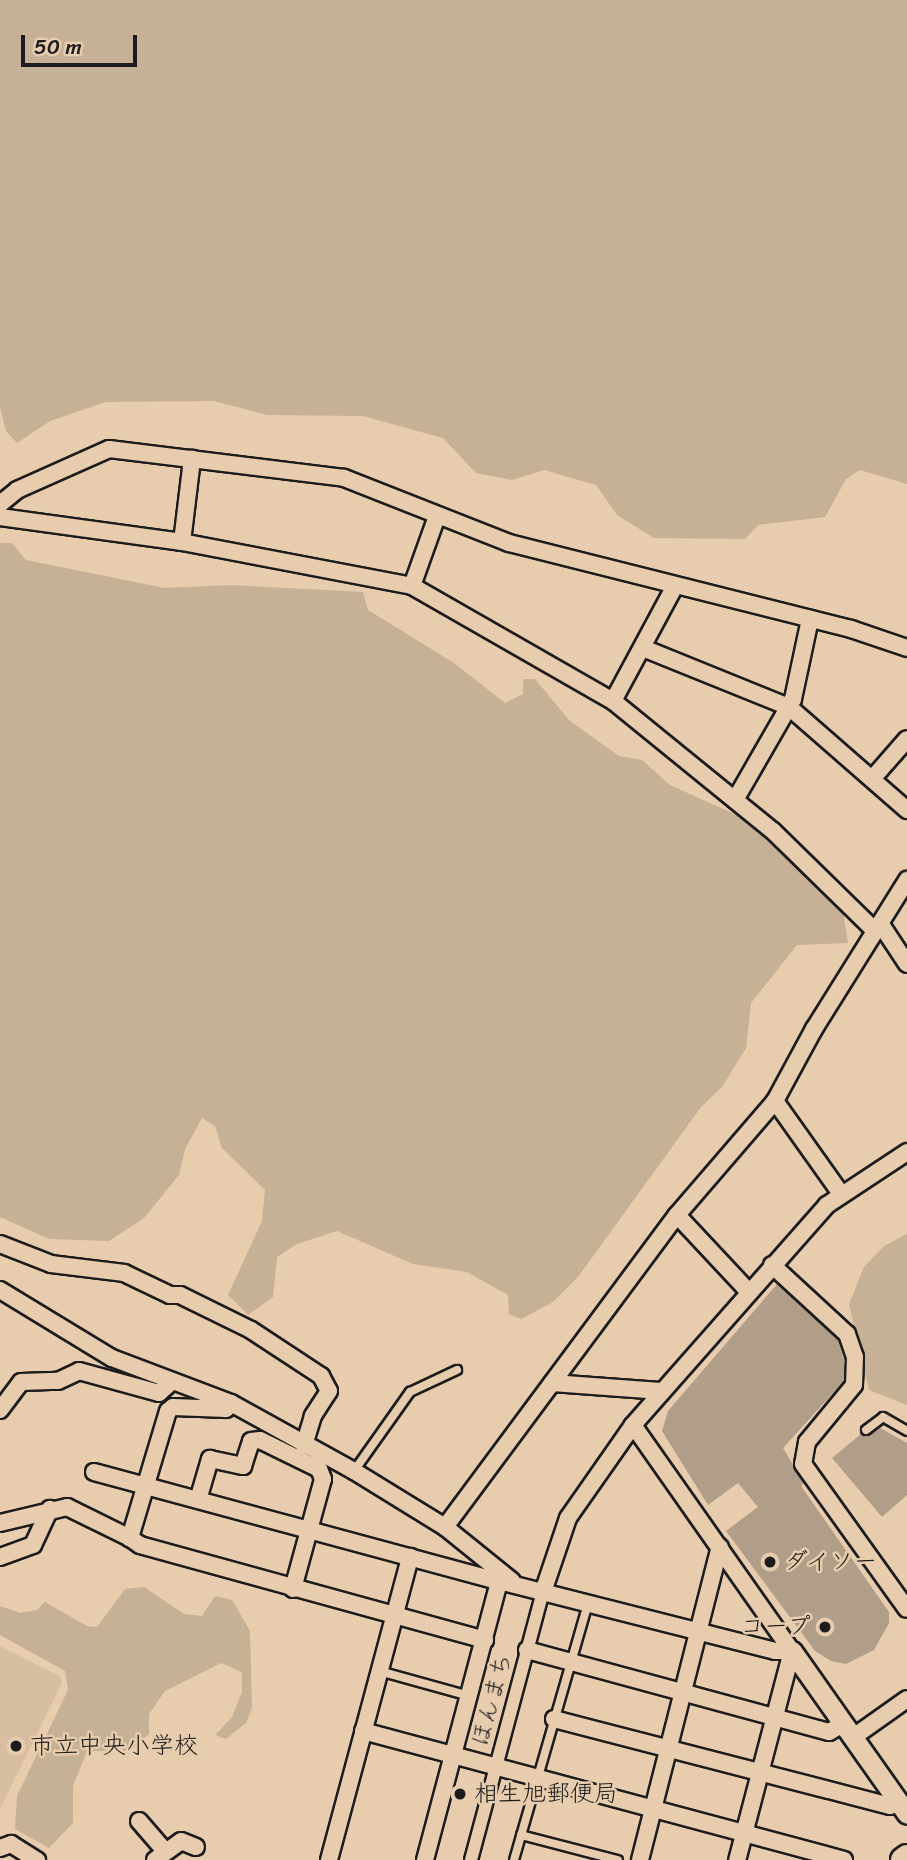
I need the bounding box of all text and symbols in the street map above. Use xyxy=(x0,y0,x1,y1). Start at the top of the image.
scale bar xyxy=(24,21,140,65)
text: 50 m xyxy=(34,28,82,66)
place label: ダイソー xyxy=(784,1548,880,1576)
marker: ダイソー xyxy=(762,1554,778,1570)
place label: コープ xyxy=(739,1613,811,1641)
marker: コープ xyxy=(817,1619,833,1635)
street label: ほんまち xyxy=(466,1650,518,1750)
place label: 市立中央小学校 xyxy=(30,1732,198,1760)
marker: 市立中央小学校 xyxy=(8,1738,24,1754)
place label: 相生旭郵便局 xyxy=(474,1780,618,1808)
marker: 相生旭郵便局 xyxy=(452,1786,468,1802)

